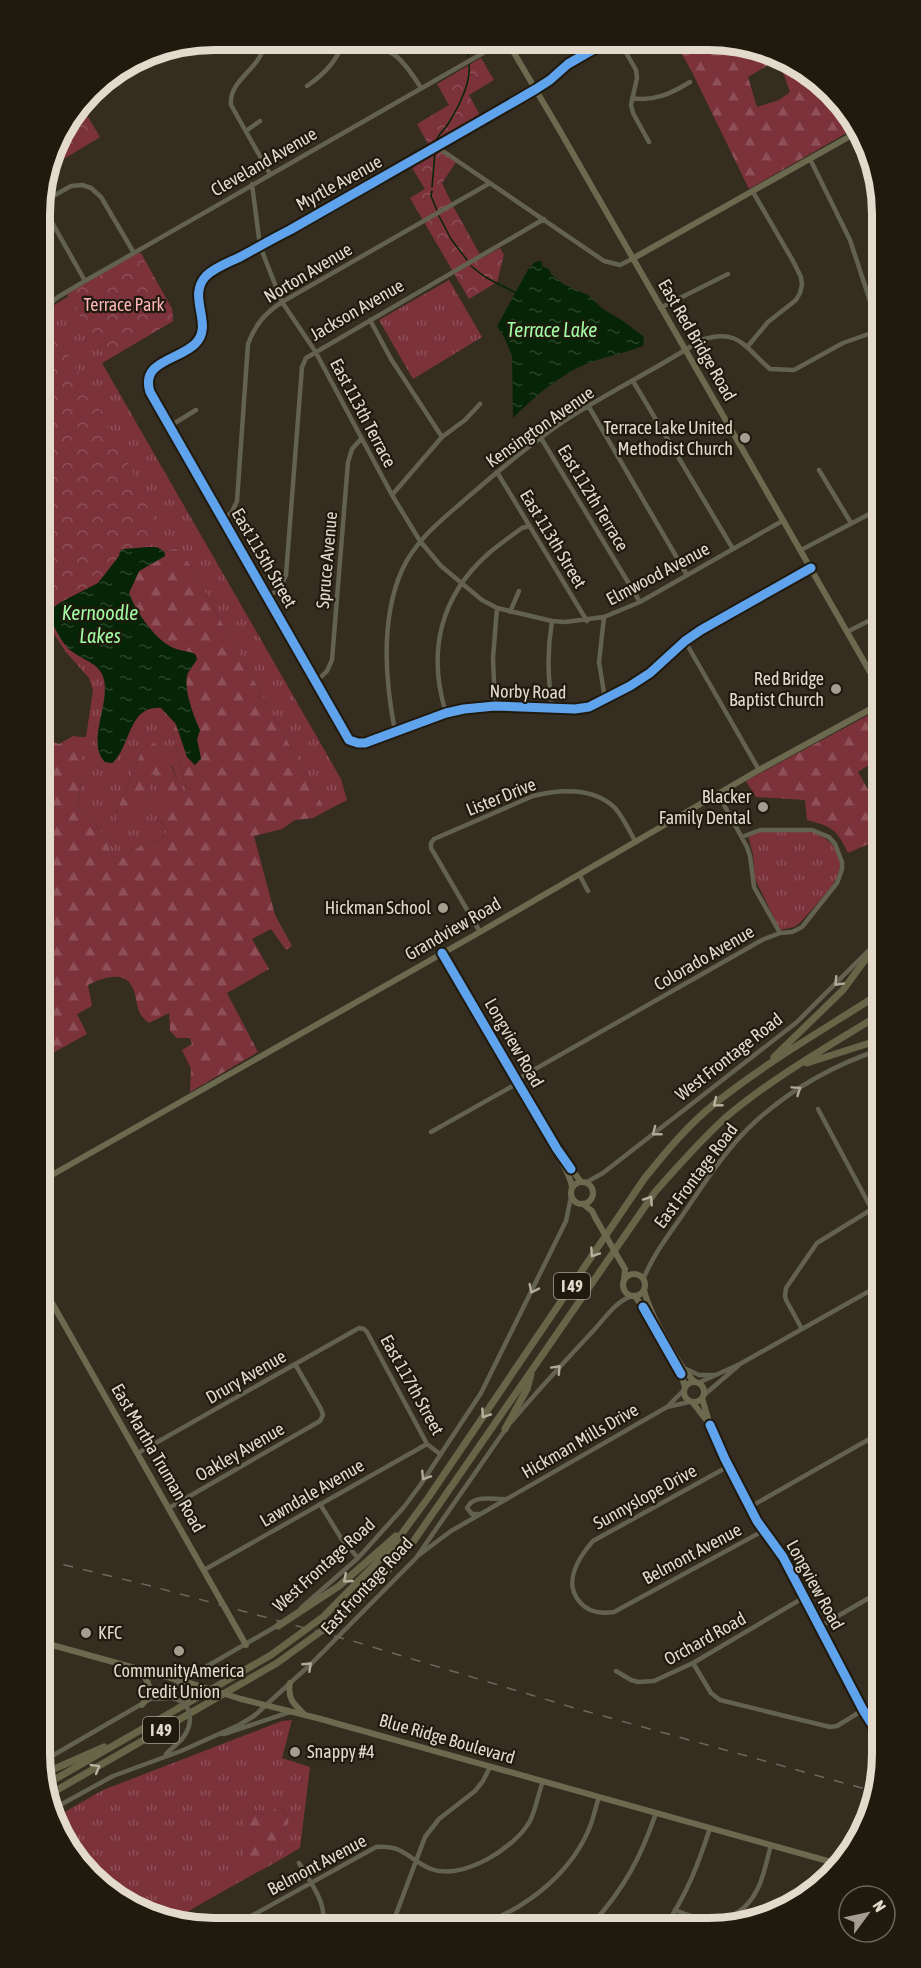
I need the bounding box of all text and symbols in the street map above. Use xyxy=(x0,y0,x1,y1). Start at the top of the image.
street label: Cleveland Avenue xyxy=(207,123,320,200)
street label: Myrtle Avenue xyxy=(292,150,385,215)
street label: Norton Avenue xyxy=(260,238,355,307)
street label: Jackson Avenue xyxy=(306,274,407,345)
street label: East Red Bridge Road xyxy=(654,275,741,404)
park label: Terrace Park xyxy=(84,294,165,315)
water label: Terrace Lake xyxy=(507,318,597,341)
street label: East 113th Terrace xyxy=(326,355,401,471)
street label: Kensington Avenue xyxy=(482,382,598,472)
place label: Terrace Lake United Methodist Church xyxy=(603,417,733,459)
marker: Terrace Lake United Methodist Church xyxy=(738,431,752,445)
street label: East 112th Terrace xyxy=(553,441,633,555)
street label: East 113th Street xyxy=(516,486,591,592)
street label: East 115th Street xyxy=(228,504,301,611)
street label: Spruce Avenue xyxy=(312,511,341,609)
street label: Elmwood Avenue xyxy=(603,538,713,610)
water label: Kernoodle Lakes xyxy=(62,601,138,647)
place label: Red Bridge Baptist Church xyxy=(729,668,824,710)
street label: Norby Road xyxy=(489,680,567,703)
marker: Red Bridge Baptist Church xyxy=(829,682,843,696)
street label: Lister Drive xyxy=(463,773,539,820)
place label: Blacker Family Dental xyxy=(659,786,752,828)
marker: Blacker Family Dental xyxy=(756,800,770,814)
street label: Grandview Road xyxy=(401,893,504,964)
place label: Hickman School xyxy=(325,897,431,918)
marker: Hickman School xyxy=(436,901,450,915)
street label: Colorado Avenue xyxy=(650,920,758,995)
one-way arrow xyxy=(835,974,846,985)
street label: Longview Road xyxy=(481,995,548,1091)
street label: West Frontage Road xyxy=(671,1008,786,1105)
one-way arrow xyxy=(791,1086,802,1097)
one-way arrow xyxy=(713,1095,724,1106)
street label: East Frontage Road xyxy=(649,1119,742,1232)
one-way arrow xyxy=(651,1125,662,1136)
one-way arrow xyxy=(642,1195,653,1206)
one-way arrow xyxy=(590,1247,601,1258)
road number: I 49 xyxy=(554,1273,590,1299)
one-way arrow xyxy=(528,1283,540,1294)
street label: East 117th Street xyxy=(376,1331,449,1439)
street label: Drury Avenue xyxy=(202,1345,290,1408)
one-way arrow xyxy=(550,1365,561,1376)
street label: East Martha Truman Road xyxy=(107,1380,210,1536)
street label: Hickman Mills Drive xyxy=(518,1399,642,1482)
one-way arrow xyxy=(481,1408,492,1419)
street label: Oakley Avenue xyxy=(192,1418,288,1485)
street label: Lawndale Avenue xyxy=(256,1454,368,1531)
street label: Sunnyslope Drive xyxy=(590,1460,700,1534)
one-way arrow xyxy=(422,1470,433,1481)
street label: West Frontage Road xyxy=(268,1513,379,1616)
street label: Belmont Avenue xyxy=(639,1519,745,1588)
street label: East Frontage Road xyxy=(316,1533,417,1639)
street label: Longview Road xyxy=(782,1536,849,1633)
one-way arrow xyxy=(343,1572,354,1583)
street label: Orchard Road xyxy=(660,1607,749,1670)
place label: KFC xyxy=(98,1622,122,1643)
marker: KFC xyxy=(79,1626,93,1640)
marker: CommunityAmerica Credit Union xyxy=(172,1644,186,1658)
place label: CommunityAmerica Credit Union xyxy=(113,1660,245,1702)
one-way arrow xyxy=(301,1662,312,1673)
street label: Blue Ridge Boulevard xyxy=(377,1709,517,1768)
road number: I 49 xyxy=(143,1717,179,1743)
place label: Snappy #4 xyxy=(307,1741,375,1762)
marker: Snappy #4 xyxy=(288,1745,302,1759)
one-way arrow xyxy=(90,1764,100,1775)
street label: Belmont Avenue xyxy=(264,1830,370,1899)
north arrow xyxy=(837,1884,897,1944)
text: N xyxy=(869,1897,890,1915)

